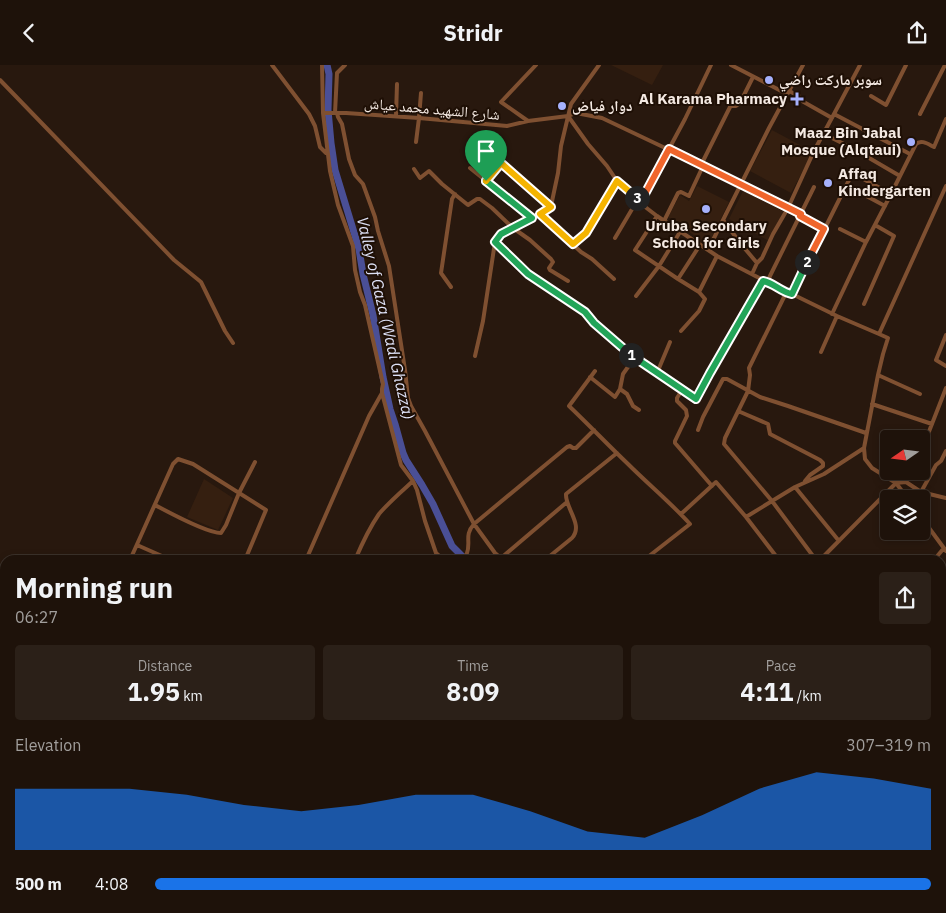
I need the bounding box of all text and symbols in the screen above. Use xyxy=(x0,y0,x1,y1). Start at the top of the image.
text: Stridr xyxy=(443,18,503,47)
icon: back xyxy=(15,19,43,47)
icon: share xyxy=(903,19,931,47)
place label: سوبر ماركت راضي xyxy=(779,70,882,92)
marker: سوبر ماركت راضي xyxy=(763,74,775,86)
place label: Al Karama Pharmacy xyxy=(639,89,787,108)
street label: شارع الشهيد محمد عياش xyxy=(363,93,501,125)
marker: Al Karama Pharmacy xyxy=(791,93,803,105)
place label: دوار فياض xyxy=(572,96,633,115)
marker: دوار فياض xyxy=(556,100,568,112)
place label: Maaz Bin Jabal Mosque (Alqtaui) xyxy=(781,123,901,159)
pin xyxy=(465,130,507,181)
marker: Maaz Bin Jabal Mosque (Alqtaui) xyxy=(905,136,917,148)
icon: arrive xyxy=(472,137,500,165)
place label: Affaq Kindergarten xyxy=(838,164,931,200)
marker: Affaq Kindergarten xyxy=(822,177,834,189)
pin: 3 xyxy=(624,185,650,211)
text: 3 xyxy=(633,189,642,207)
marker: Uruba Secondary School for Girls xyxy=(700,203,712,215)
water label: Valley of Gaza (Wadi Ghazza) xyxy=(353,215,419,421)
place label: Uruba Secondary School for Girls xyxy=(645,216,767,252)
pin: 2 xyxy=(794,249,820,275)
text: 2 xyxy=(803,253,812,271)
pin: 1 xyxy=(618,343,644,367)
text: 1 xyxy=(627,346,636,364)
north arrow xyxy=(880,430,930,480)
map controls xyxy=(880,430,930,540)
button: layers xyxy=(880,490,930,540)
text: Morning run xyxy=(15,569,173,606)
button: share xyxy=(879,572,931,624)
text: 06:27 xyxy=(15,607,58,627)
text: Distance xyxy=(138,657,192,675)
text: Time xyxy=(457,657,489,675)
text: Pace xyxy=(766,657,796,675)
text: 1.95 xyxy=(127,675,180,708)
text: 8:09 xyxy=(446,675,500,708)
text: 4:11 xyxy=(740,675,793,708)
text: km xyxy=(180,687,203,705)
text: /km xyxy=(793,687,822,705)
text: Elevation xyxy=(15,735,81,755)
text: 307–319 m xyxy=(846,735,931,755)
text: 500 m xyxy=(15,874,62,894)
text: 4:08 xyxy=(95,874,128,894)

